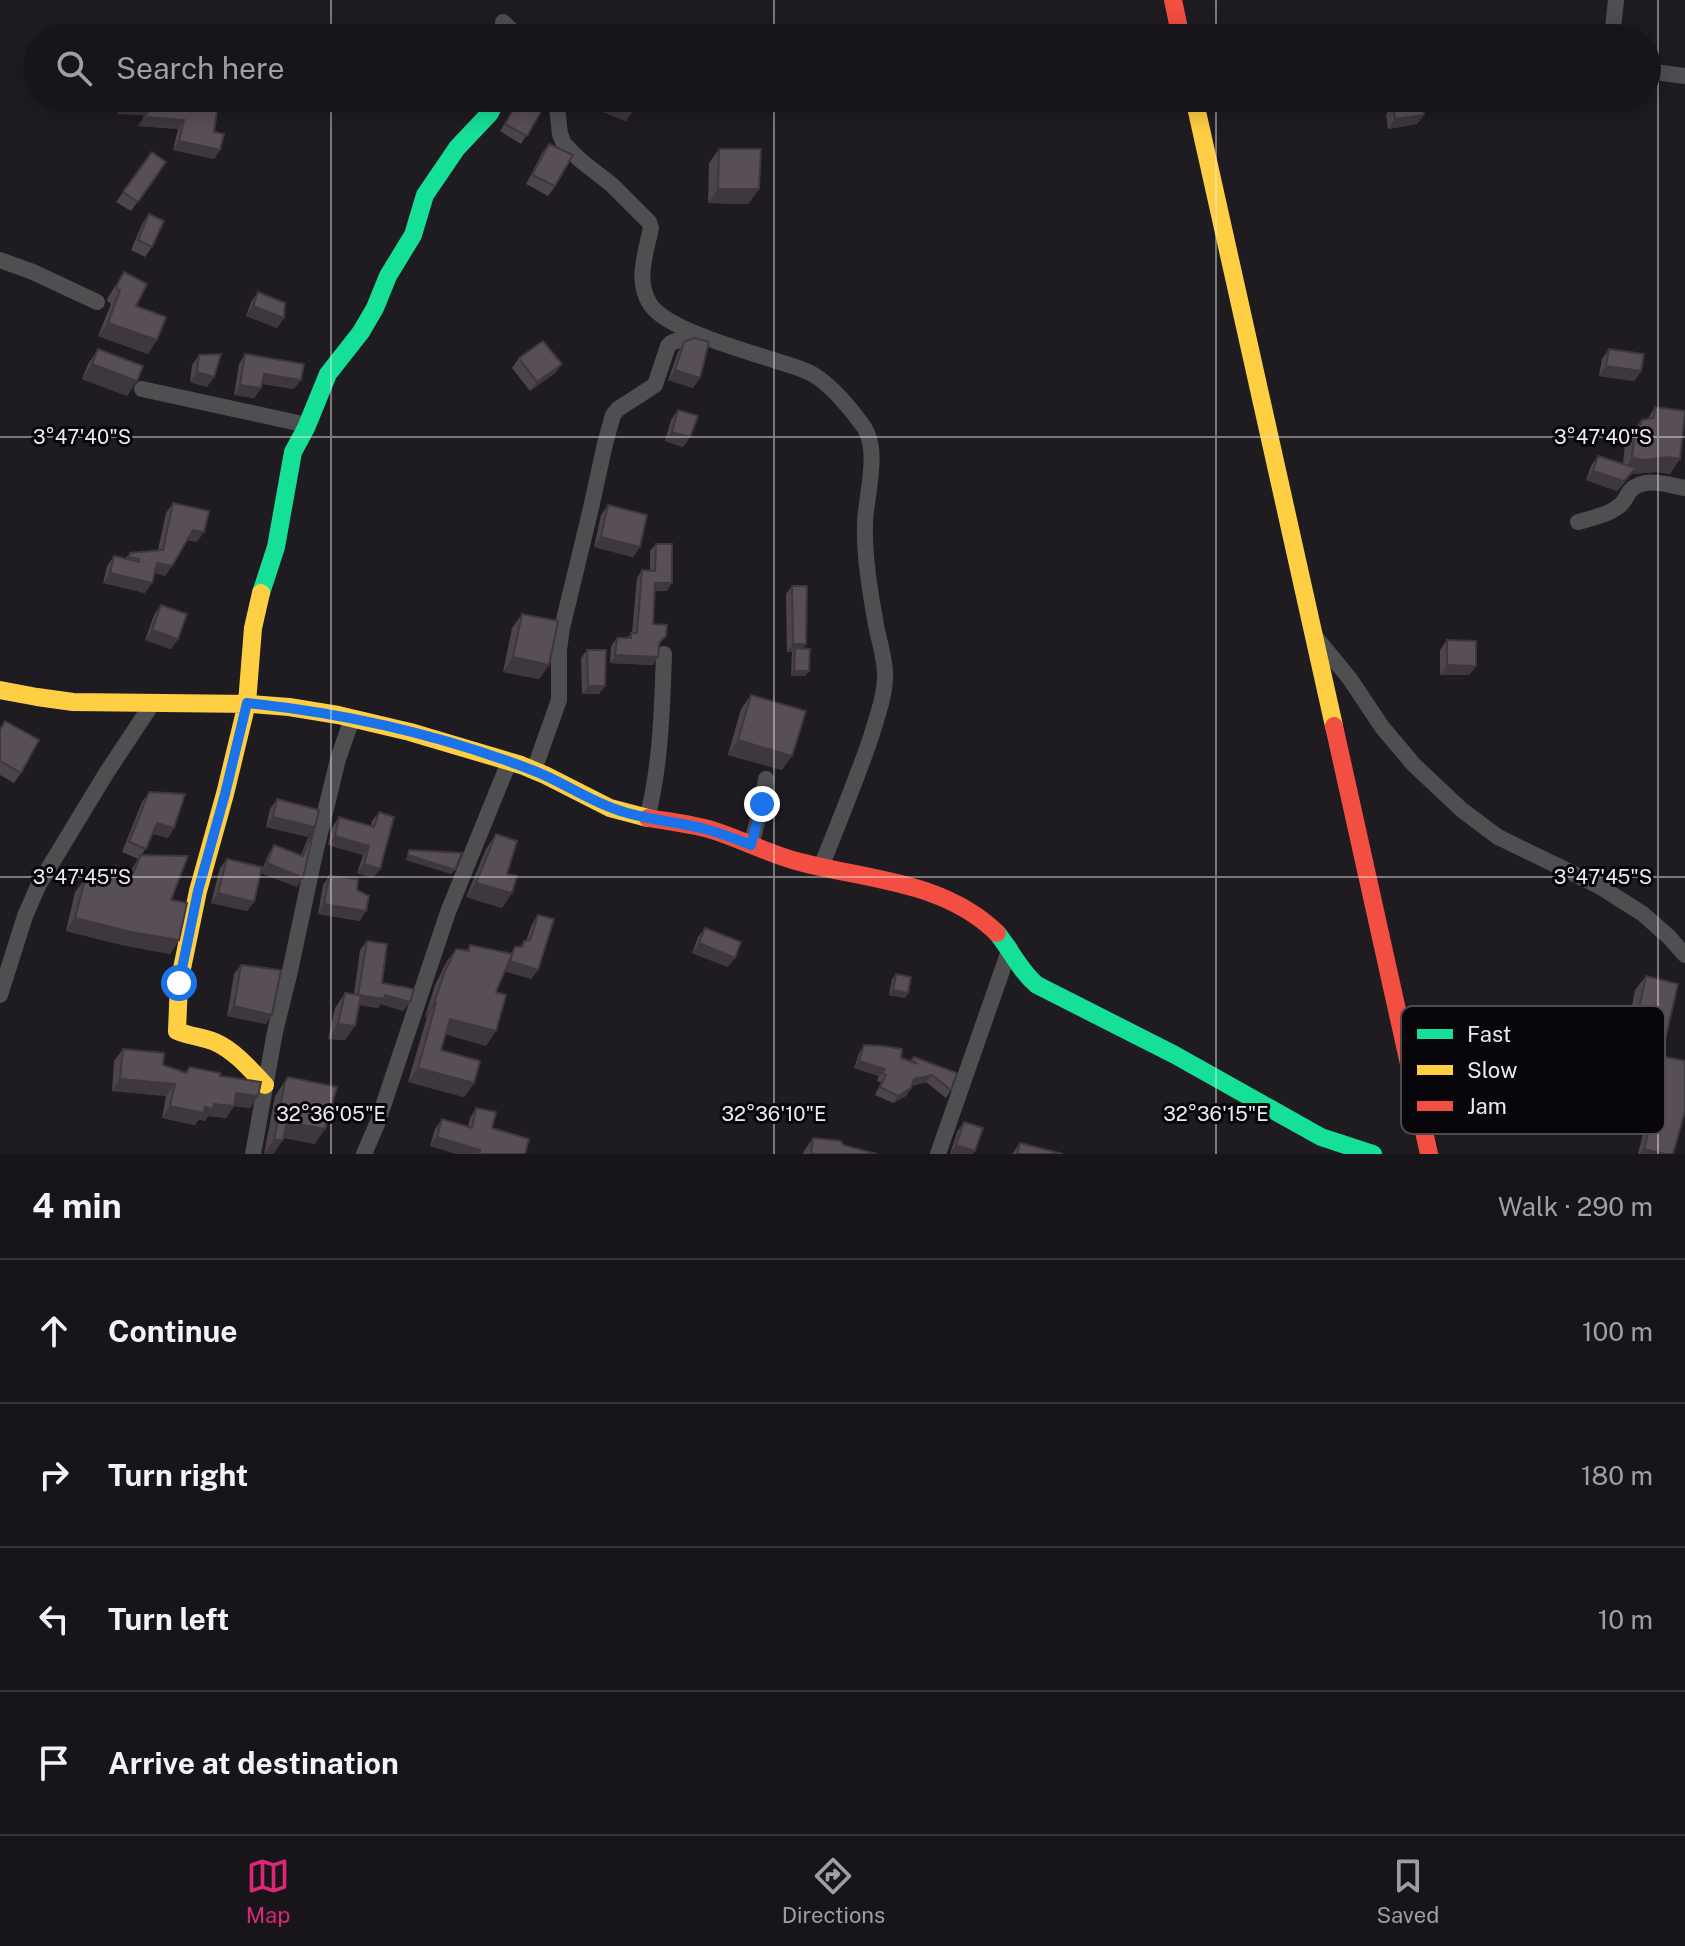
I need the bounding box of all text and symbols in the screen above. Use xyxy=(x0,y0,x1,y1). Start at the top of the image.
search box xyxy=(24,24,1661,112)
icon: search xyxy=(52,46,96,90)
text: Search here xyxy=(116,50,284,86)
text: 3°47'40"S xyxy=(33,425,131,449)
text: 3°47'40"S xyxy=(1554,425,1652,449)
route end xyxy=(744,786,780,822)
text: 3°47'45"S xyxy=(33,865,131,889)
text: 3°47'45"S xyxy=(1554,865,1652,889)
route start xyxy=(161,965,197,1001)
legend xyxy=(1401,1006,1665,1134)
text: Fast xyxy=(1467,1021,1511,1047)
text: Slow xyxy=(1467,1057,1517,1083)
text: Jam xyxy=(1467,1093,1507,1119)
text: 32°36'05"E xyxy=(276,1102,386,1126)
text: 32°36'10"E xyxy=(722,1102,826,1126)
text: 32°36'15"E xyxy=(1163,1102,1269,1126)
text: 4 min xyxy=(32,1186,122,1226)
text: Walk · 290 m xyxy=(1498,1191,1653,1222)
icon: ahead xyxy=(32,1309,76,1353)
text: Continue xyxy=(108,1313,238,1349)
text: 100 m xyxy=(1582,1316,1653,1347)
icon: right xyxy=(32,1453,76,1497)
text: Turn right xyxy=(108,1457,248,1493)
text: 180 m xyxy=(1581,1460,1653,1491)
icon: left xyxy=(32,1597,76,1641)
text: Turn left xyxy=(108,1601,229,1637)
text: 10 m xyxy=(1598,1604,1653,1635)
icon: arrive xyxy=(32,1741,76,1785)
text: Arrive at destination xyxy=(108,1745,399,1781)
tab: Map xyxy=(246,1854,290,1928)
tab: Directions xyxy=(782,1854,885,1928)
tab: Saved xyxy=(1376,1854,1439,1928)

